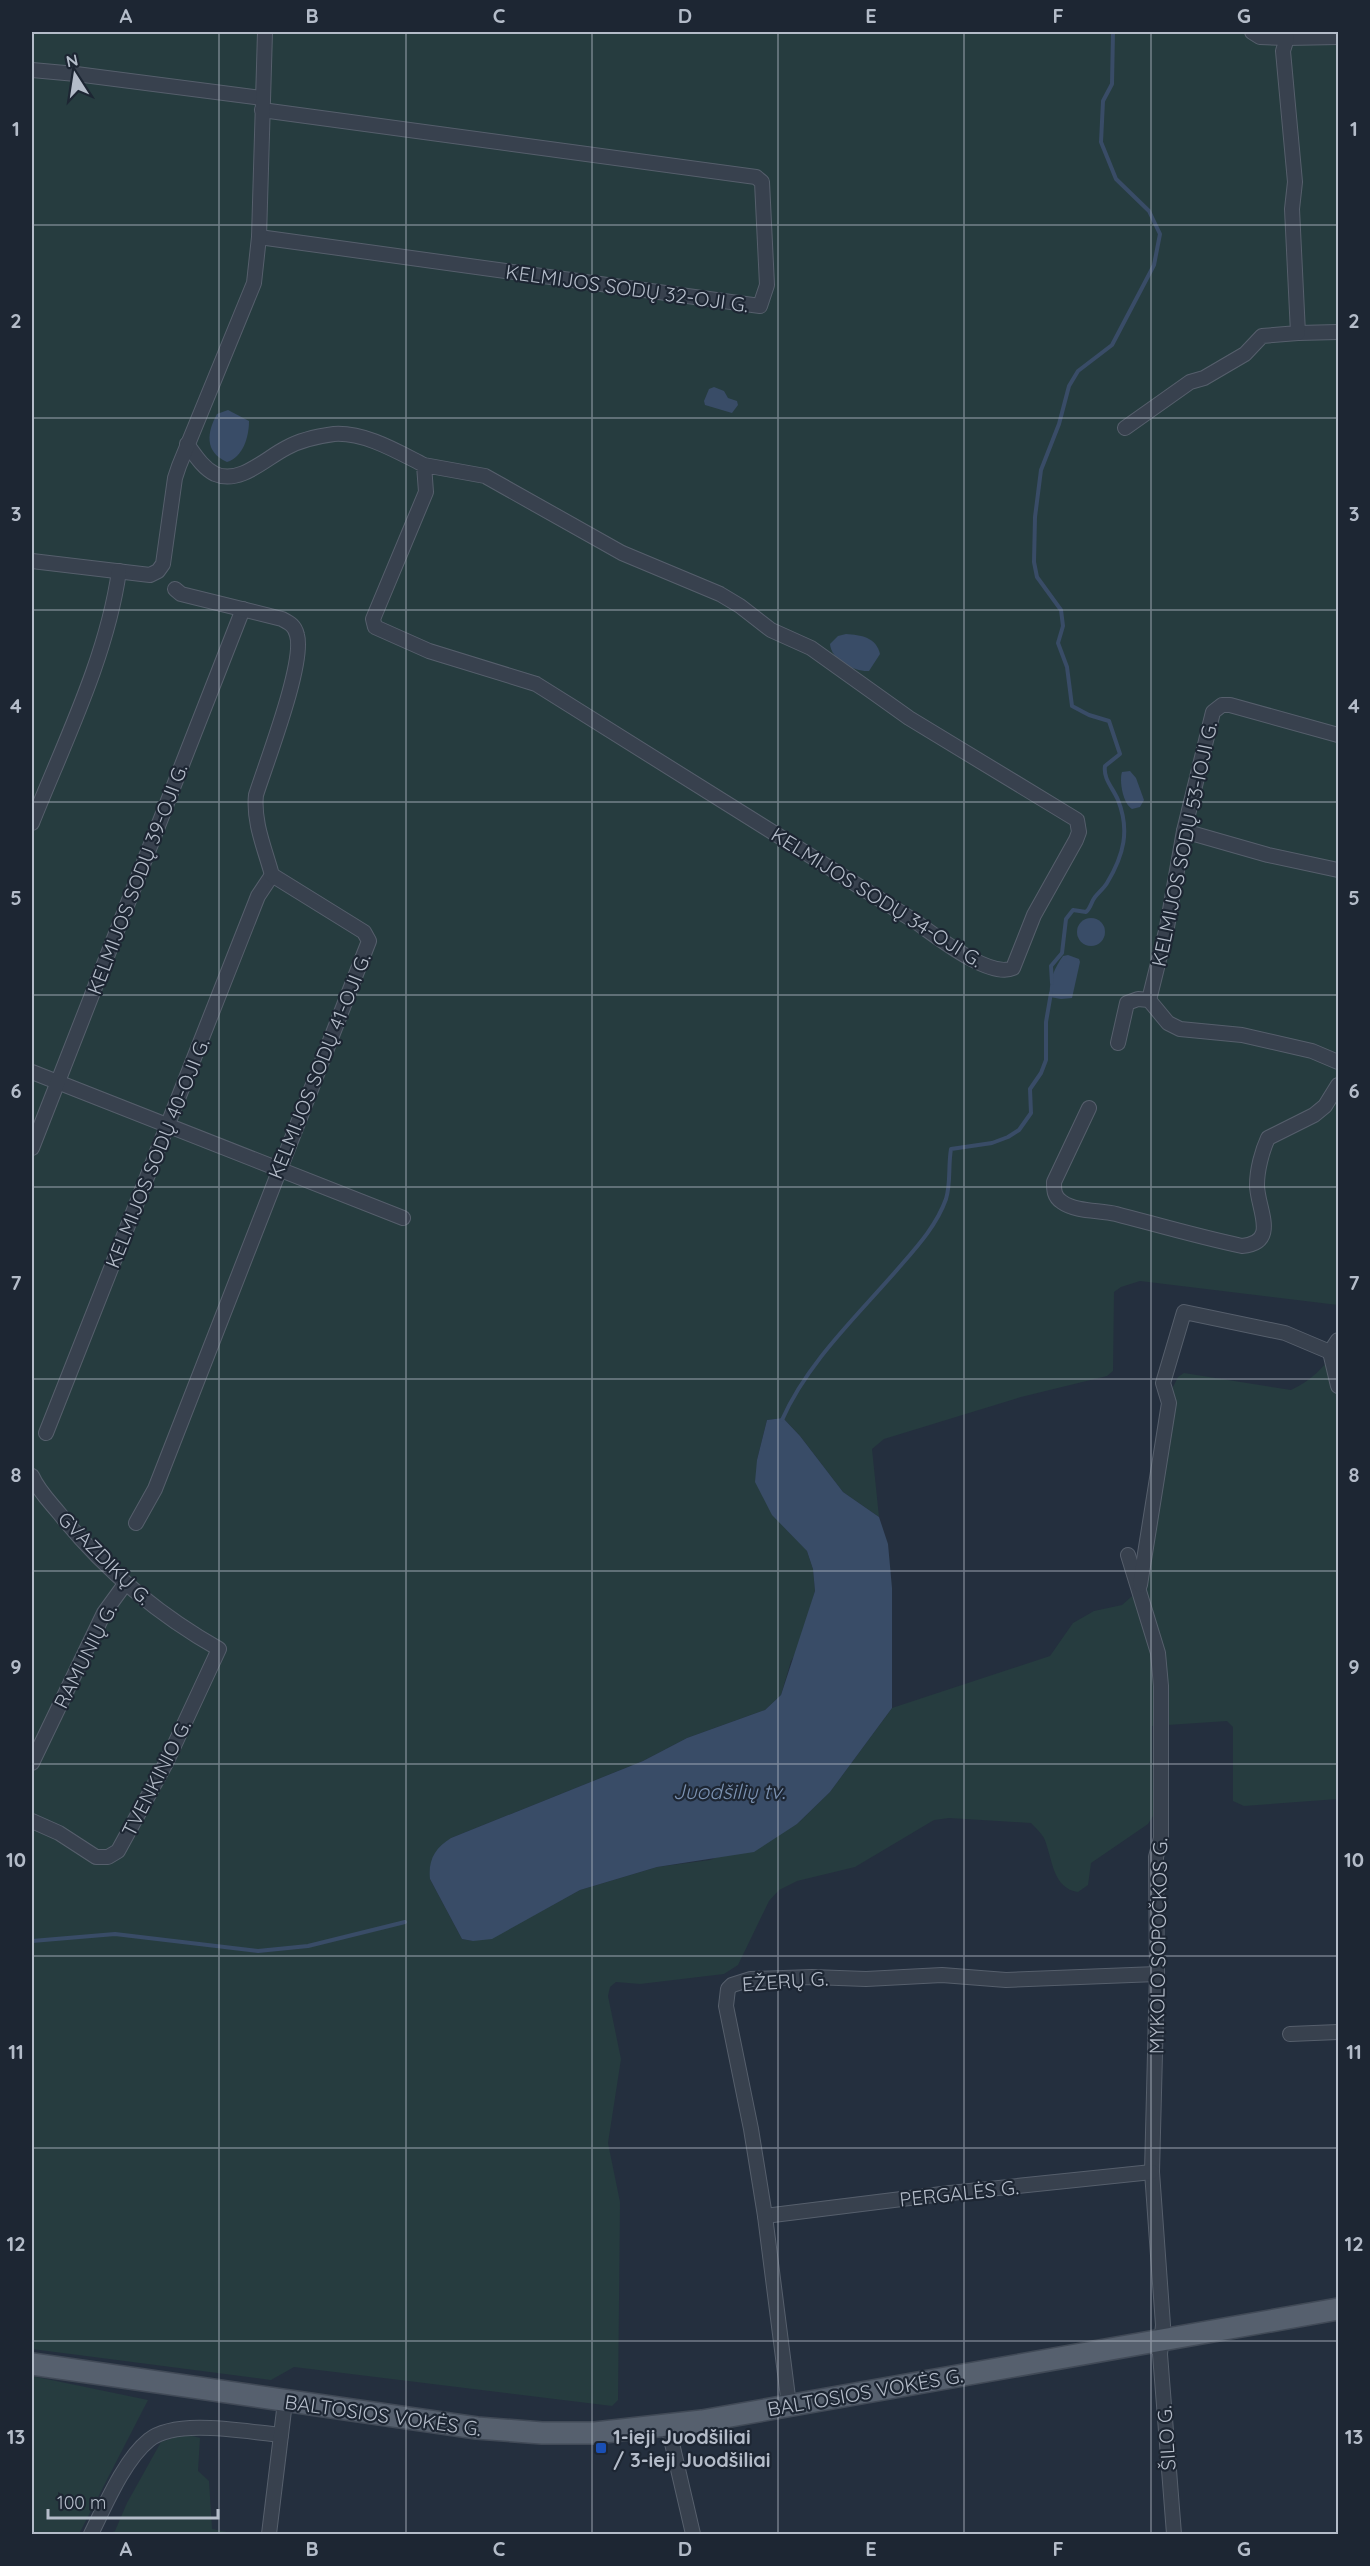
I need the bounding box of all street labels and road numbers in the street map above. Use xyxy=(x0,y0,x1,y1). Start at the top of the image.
street label: KELMIJOS SODŲ 32-OJI G. xyxy=(504,259,750,317)
street label: KELMIJOS SODŲ 53-IOJI G. xyxy=(1146,719,1222,969)
street label: KELMIJOS SODŲ 39-OJI G. xyxy=(81,760,193,998)
street label: KELMIJOS SODŲ 34-OJI G. xyxy=(767,822,987,972)
street label: KELMIJOS SODŲ 41-OJI G. xyxy=(262,949,376,1183)
street label: KELMIJOS SODŲ 40-OJI G. xyxy=(99,1034,215,1272)
street label: GVAZDIKŲ G. xyxy=(53,1506,157,1610)
street label: RAMUNIŲ G. xyxy=(48,1600,122,1712)
street label: TVENKINIO G. xyxy=(116,1715,196,1841)
street label: MYKOLO SOPOČKOS G. xyxy=(1144,1838,1172,2054)
street label: EŽERŲ G. xyxy=(741,1966,829,1996)
street label: PERGALĖS G. xyxy=(898,2174,1020,2212)
street label: BALTOSIOS VOKĖS G. xyxy=(765,2362,965,2422)
street label: BALTOSIOS VOKĖS G. xyxy=(283,2389,483,2441)
street label: ŠILO G. xyxy=(1151,2405,1181,2471)

